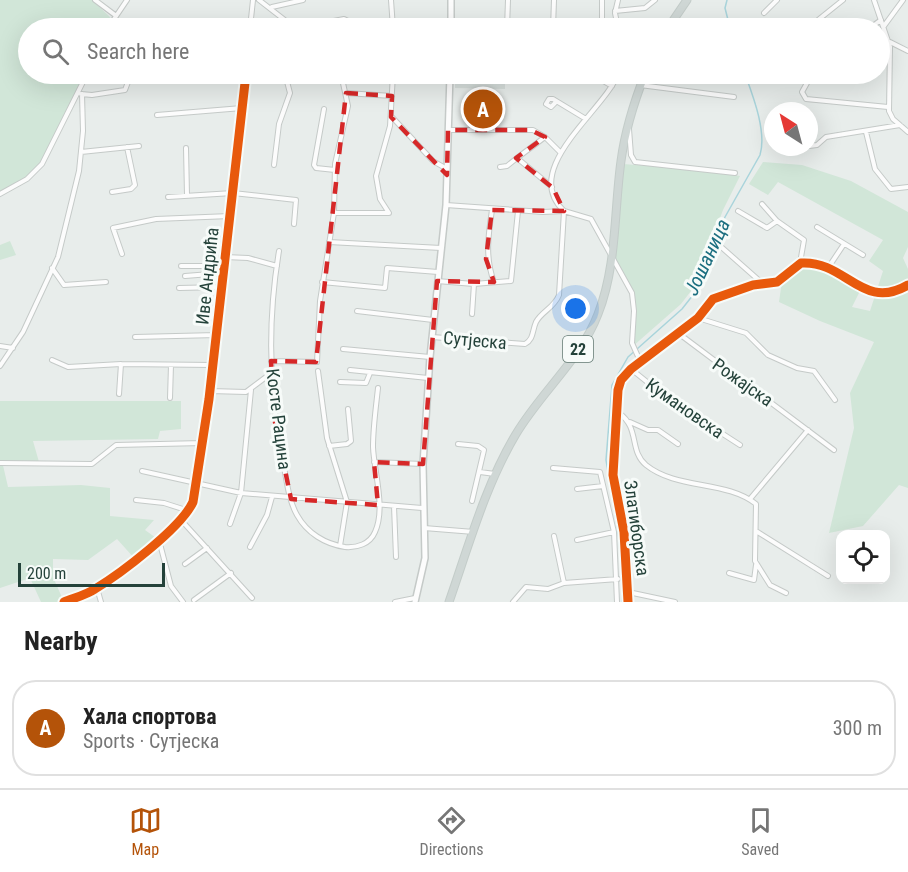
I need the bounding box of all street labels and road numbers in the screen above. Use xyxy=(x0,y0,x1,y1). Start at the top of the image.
street label: Иве Андрића xyxy=(191,226,223,326)
street label: Сутјеска xyxy=(442,327,508,353)
road number: 22 xyxy=(563,336,593,362)
street label: Рожајска xyxy=(709,354,777,410)
street label: Косте Рацина xyxy=(262,367,296,471)
street label: Кумановска xyxy=(642,373,728,443)
street label: Златиборска xyxy=(620,479,654,577)

